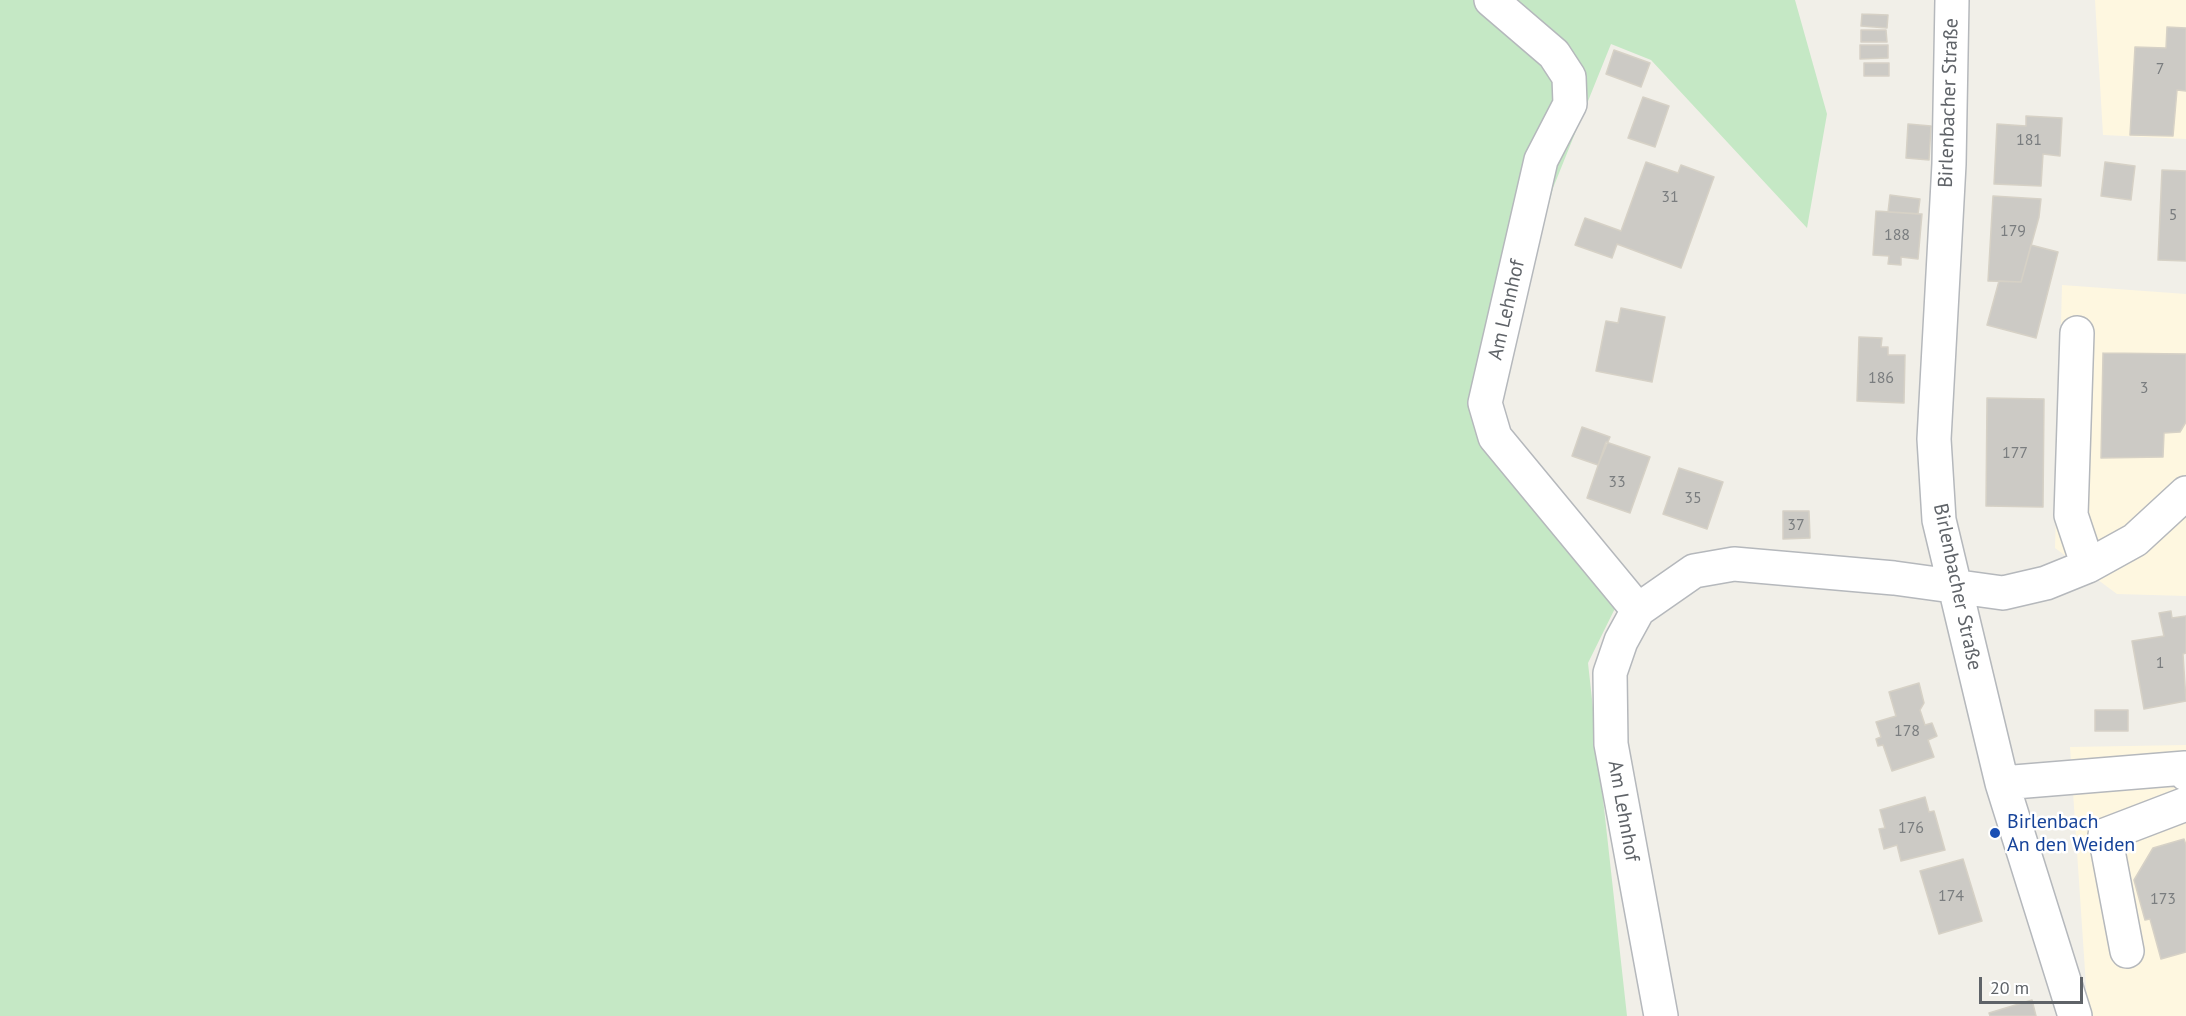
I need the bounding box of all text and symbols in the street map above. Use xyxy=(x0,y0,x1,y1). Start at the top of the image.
street label: Birlenbacher Straße xyxy=(1934,18,1964,188)
house number: 7 xyxy=(2156,59,2164,79)
house number: 181 xyxy=(2016,130,2042,150)
house number: 31 xyxy=(1661,187,1679,207)
house number: 5 xyxy=(2169,205,2177,225)
house number: 179 xyxy=(2000,221,2026,241)
house number: 188 xyxy=(1884,225,1910,245)
street label: Am Lehnhof xyxy=(1484,257,1530,363)
house number: 186 xyxy=(1868,368,1894,388)
house number: 3 xyxy=(2140,378,2148,398)
house number: 177 xyxy=(2002,443,2028,463)
house number: 33 xyxy=(1608,472,1626,492)
house number: 35 xyxy=(1684,488,1702,508)
street label: Birlenbacher Straße xyxy=(1928,501,1986,673)
house number: 37 xyxy=(1787,515,1805,535)
house number: 1 xyxy=(2156,653,2164,673)
house number: 178 xyxy=(1894,721,1920,741)
street label: Am Lehnhof xyxy=(1602,759,1644,863)
place label: Birlenbach An den Weiden xyxy=(2007,810,2135,857)
house number: 176 xyxy=(1898,818,1924,838)
marker: Birlenbach An den Weiden xyxy=(1988,826,2002,840)
house number: 174 xyxy=(1938,886,1964,906)
house number: 173 xyxy=(2150,889,2176,909)
scale bar xyxy=(1982,965,2086,1003)
text: 20 m xyxy=(1990,976,2029,999)

